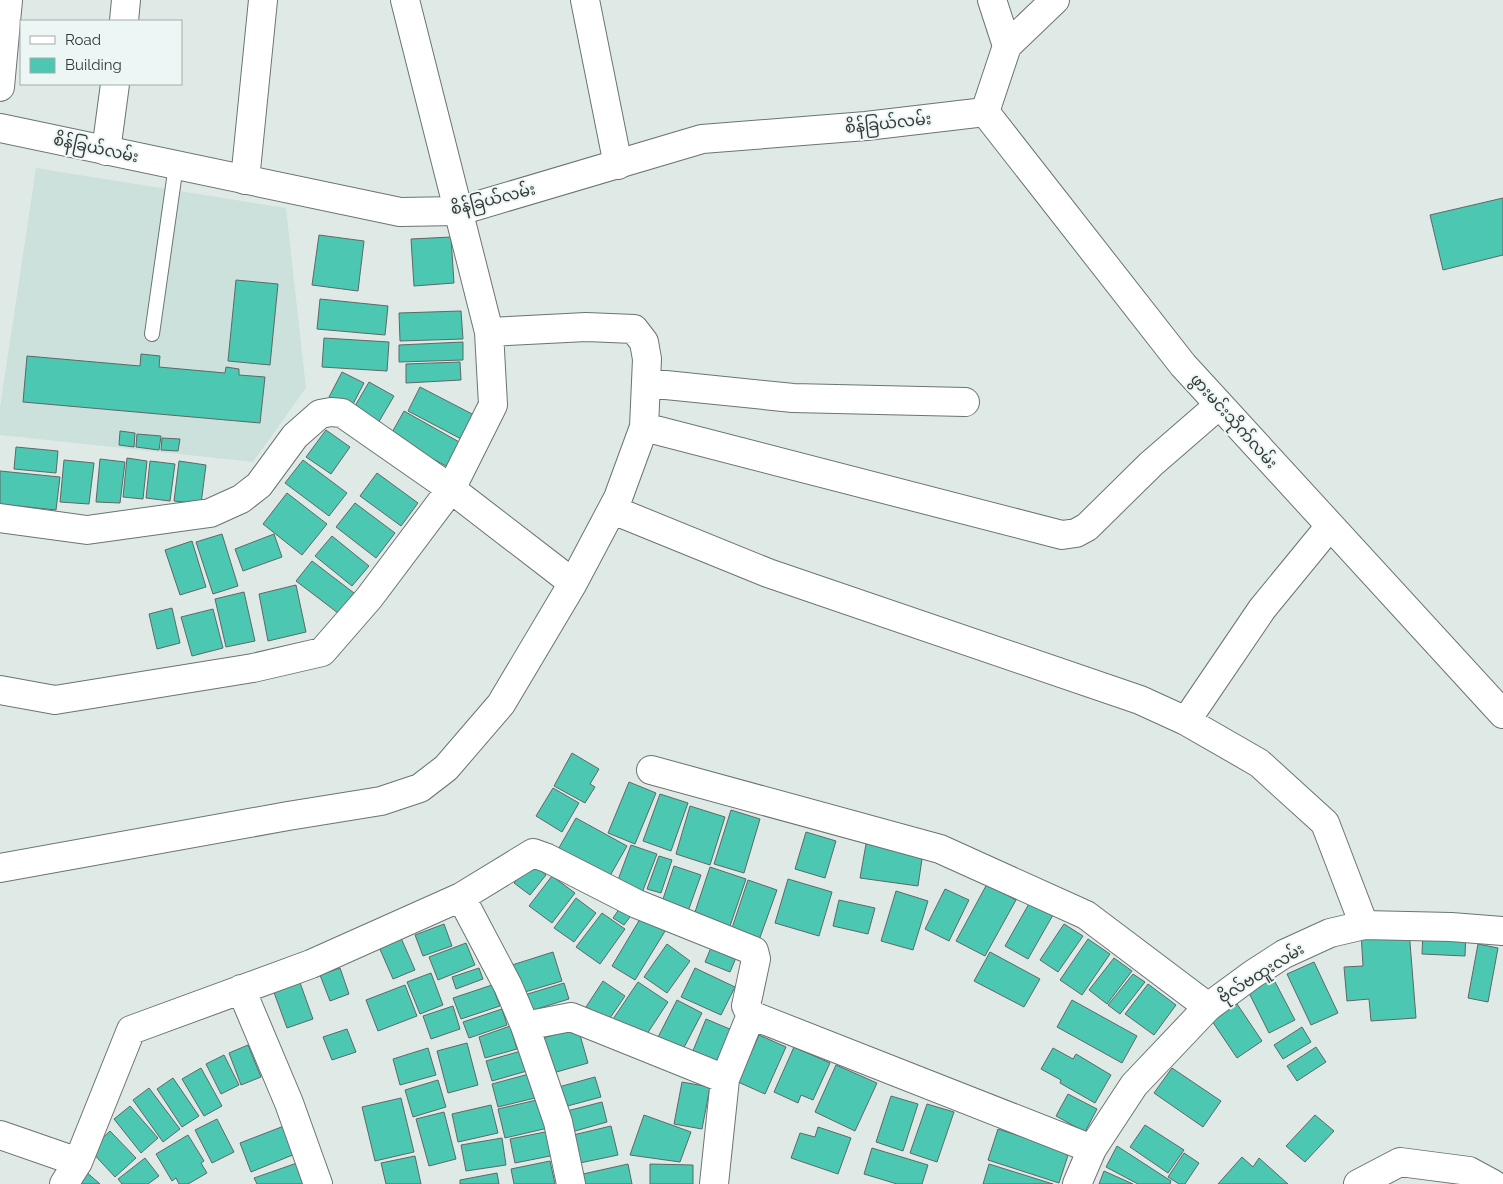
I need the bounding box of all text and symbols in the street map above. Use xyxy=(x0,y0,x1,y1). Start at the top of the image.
legend xyxy=(20,20,182,85)
text: Road xyxy=(65,31,101,49)
text: Building xyxy=(65,56,122,74)
street label: စိန်ခြယ်လမ်း xyxy=(844,107,933,141)
street label: စိန်ခြယ်လမ်း xyxy=(51,128,141,170)
street label: စိန်ခြယ်လမ်း xyxy=(448,177,538,223)
street label: ဖွားမင်းသိုက်လမ်း xyxy=(1183,368,1283,476)
street label: ဗိုလ်ဗထူးလမ်း xyxy=(1214,937,1310,1011)

